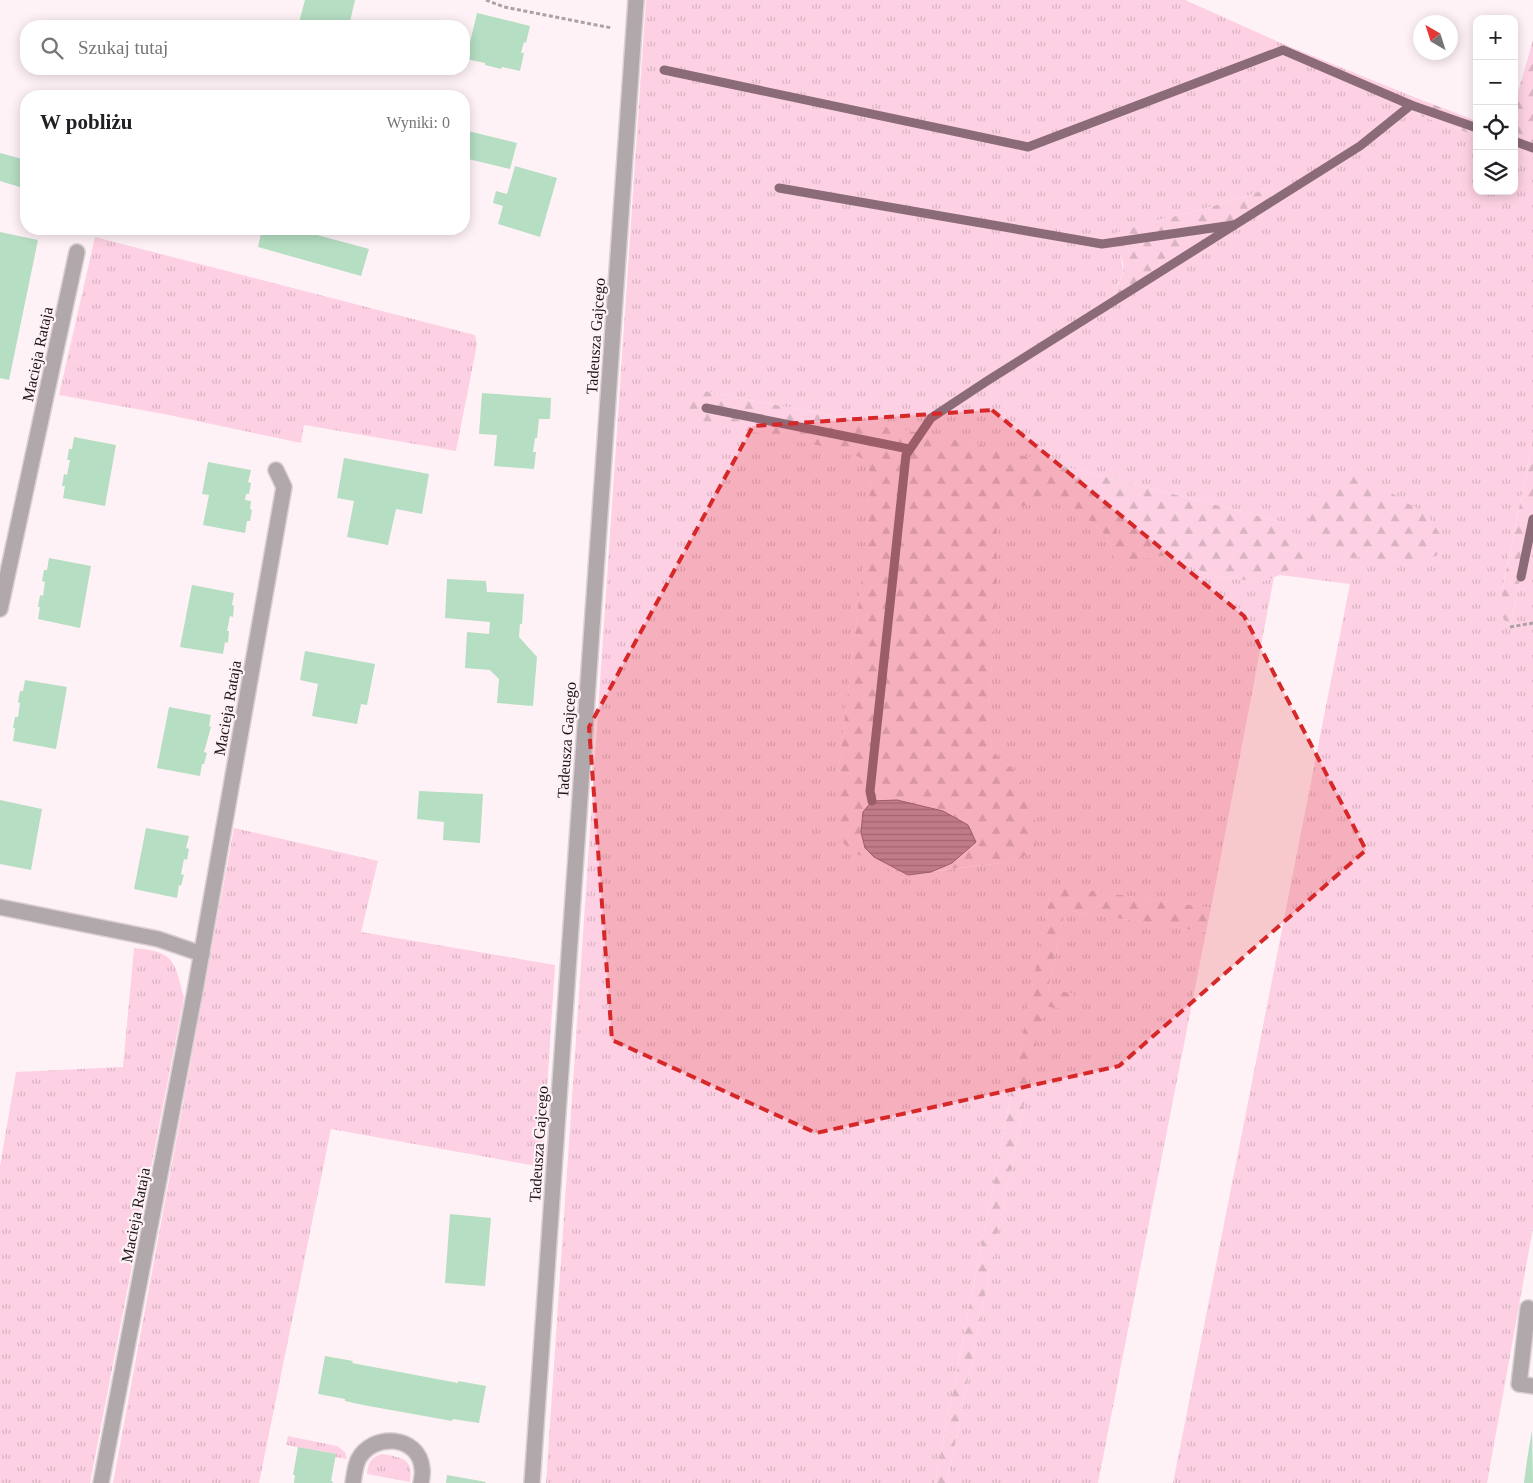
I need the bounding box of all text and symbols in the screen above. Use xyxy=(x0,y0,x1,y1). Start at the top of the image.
north arrow xyxy=(1413,15,1458,60)
map controls xyxy=(1473,15,1518,195)
button: + xyxy=(1473,15,1518,60)
search box xyxy=(20,20,470,75)
icon: search xyxy=(38,34,66,62)
text: Szukaj tutaj xyxy=(78,37,168,58)
button: − xyxy=(1473,60,1518,105)
button: locate xyxy=(1473,105,1518,150)
text: W pobliżu xyxy=(40,110,132,134)
text: Wyniki: 0 xyxy=(387,114,450,131)
button: layers xyxy=(1473,150,1518,195)
street label: Tadeusza Gajcego xyxy=(583,277,609,395)
street label: Macieja Rataja xyxy=(19,305,57,403)
street label: Macieja Rataja xyxy=(211,659,245,757)
street label: Tadeusza Gajcego xyxy=(554,681,580,799)
street label: Tadeusza Gajcego xyxy=(526,1085,552,1203)
street label: Macieja Rataja xyxy=(118,1166,154,1264)

